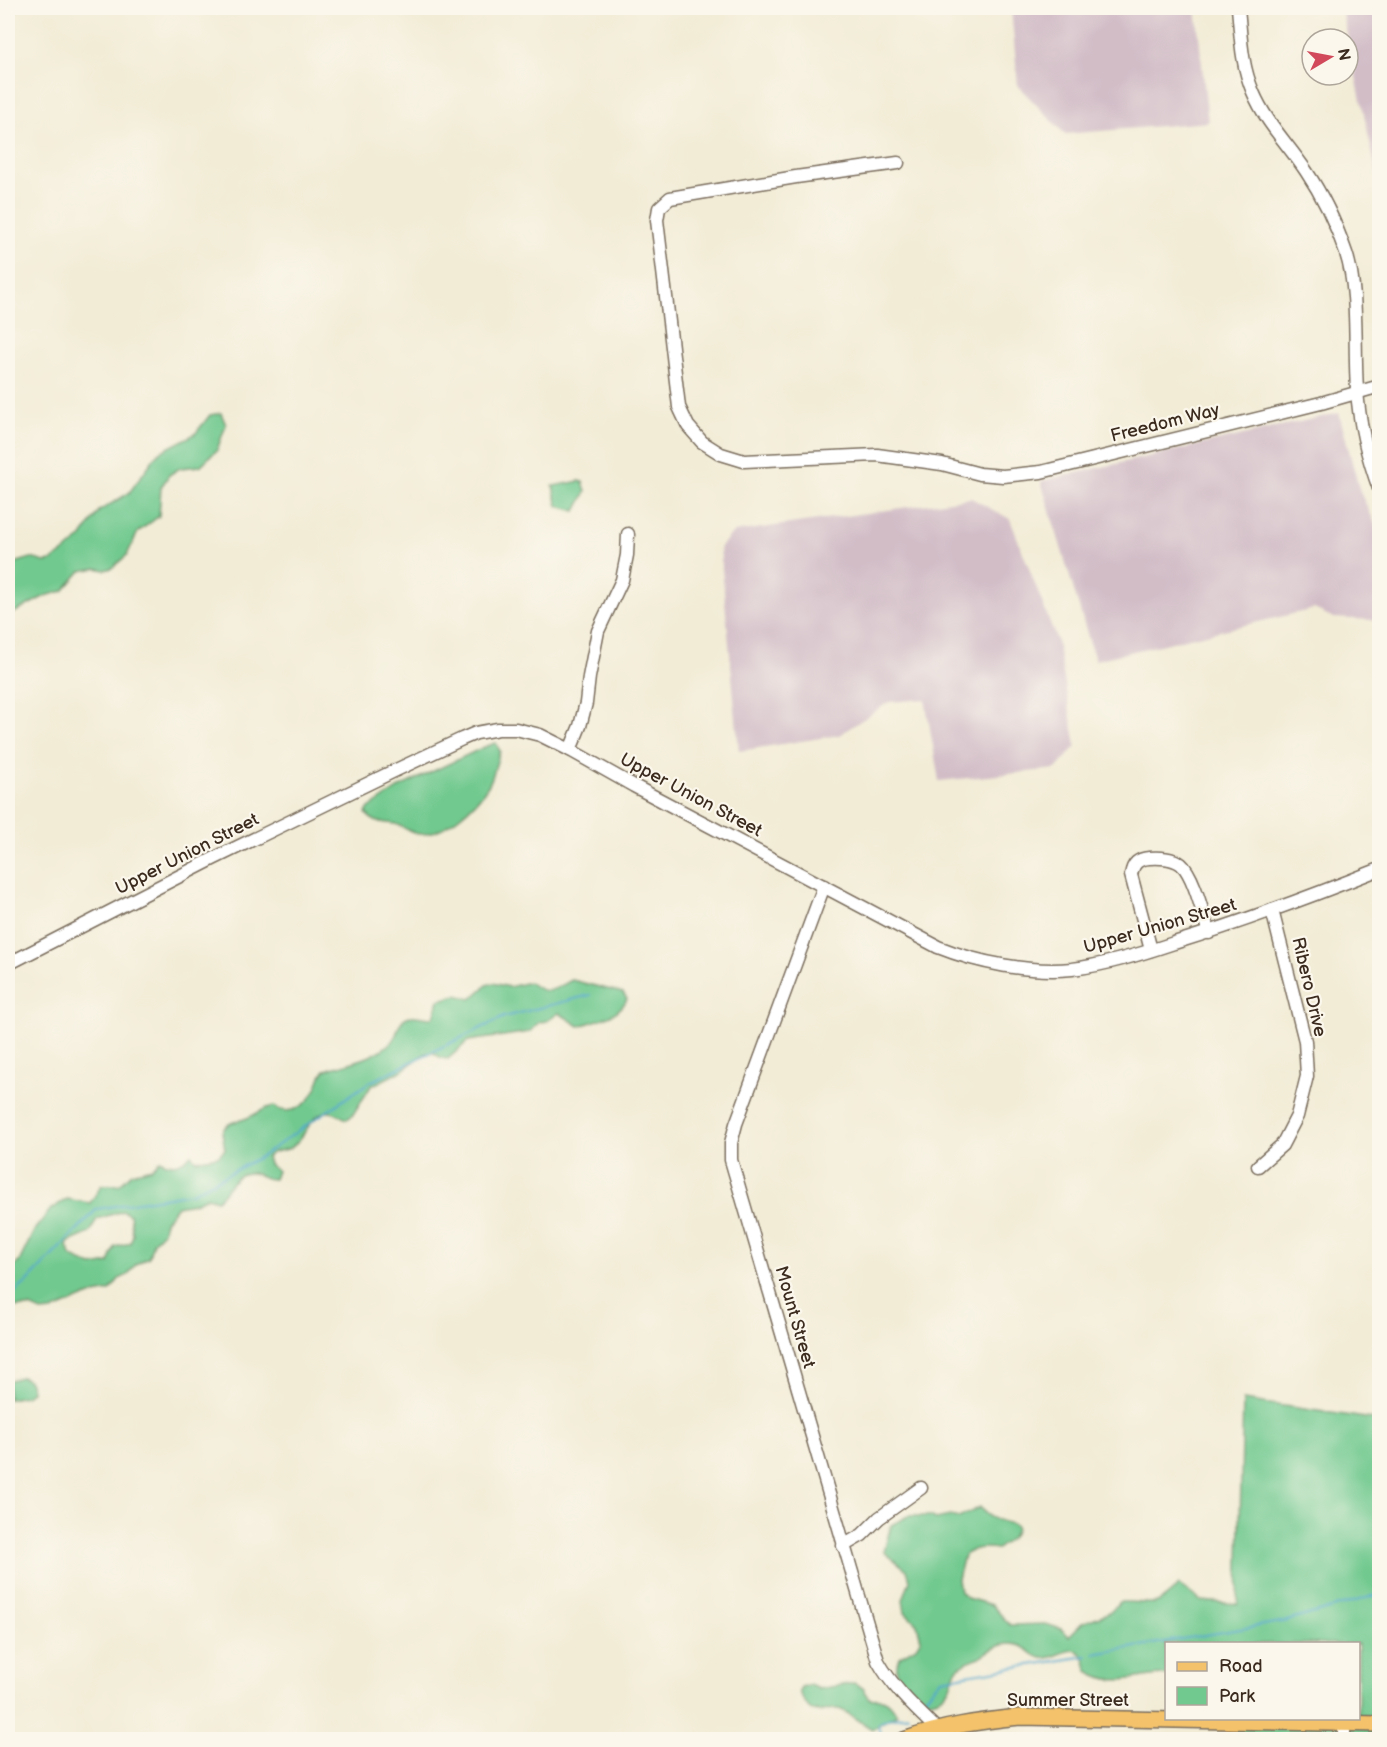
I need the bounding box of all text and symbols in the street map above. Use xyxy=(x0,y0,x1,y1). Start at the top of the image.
north arrow xyxy=(1300,27,1360,87)
text: N xyxy=(1333,47,1354,62)
street label: Freedom Way xyxy=(1108,399,1222,447)
street label: Upper Union Street xyxy=(616,749,766,842)
street label: Upper Union Street xyxy=(112,809,263,899)
street label: Upper Union Street xyxy=(1081,894,1239,958)
street label: Ribero Drive xyxy=(1287,935,1331,1039)
street label: Mount Street xyxy=(770,1264,820,1371)
legend xyxy=(1165,1642,1360,1720)
text: Road xyxy=(1219,1656,1263,1677)
text: Park xyxy=(1219,1686,1255,1707)
street label: Summer Street xyxy=(1007,1690,1129,1711)

